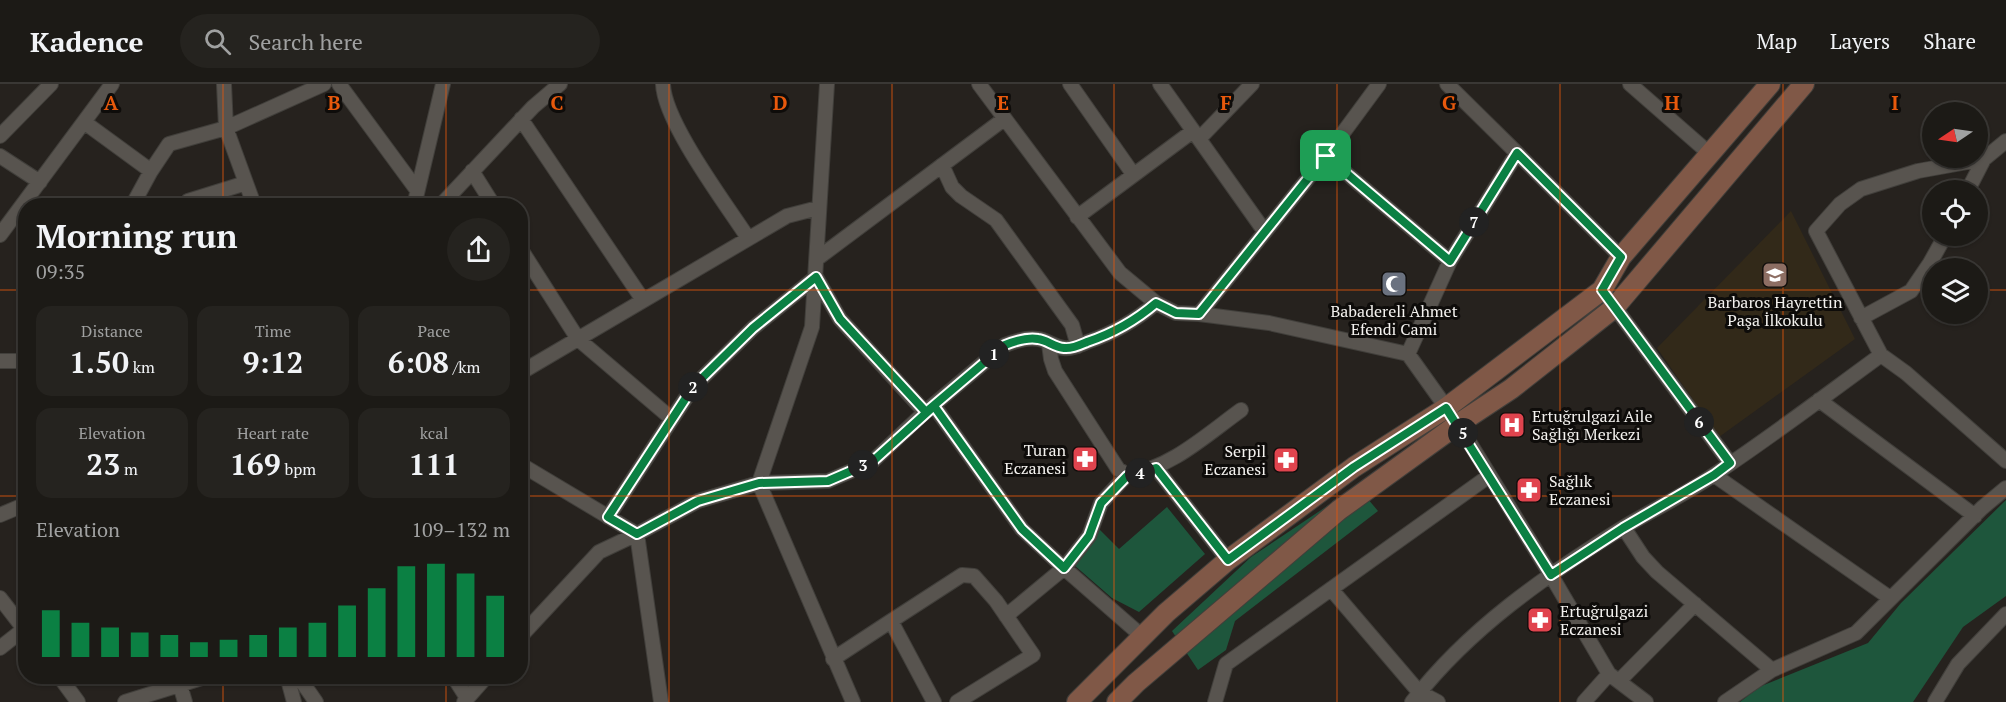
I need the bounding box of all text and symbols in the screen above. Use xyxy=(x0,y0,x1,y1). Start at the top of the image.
search box xyxy=(180,14,600,68)
text: Kadence xyxy=(30,23,144,60)
icon: search xyxy=(201,25,234,58)
text: Search here xyxy=(249,27,363,56)
text: Map xyxy=(1756,27,1797,55)
text: Layers xyxy=(1830,27,1890,55)
text: Share xyxy=(1923,27,1976,55)
text: A xyxy=(104,89,119,116)
text: B xyxy=(328,89,341,116)
text: C xyxy=(550,89,564,116)
text: D xyxy=(773,89,787,116)
text: E xyxy=(997,89,1009,116)
text: F xyxy=(1220,89,1232,116)
text: G xyxy=(1442,89,1456,116)
text: H xyxy=(1664,89,1680,116)
text: I xyxy=(1891,89,1899,116)
north arrow xyxy=(1922,102,1988,168)
map controls xyxy=(1922,102,1988,324)
pin xyxy=(1300,130,1351,181)
icon: arrive xyxy=(1309,139,1342,172)
button: locate xyxy=(1922,180,1988,246)
pin: 7 xyxy=(1459,207,1489,237)
text: 7 xyxy=(1469,211,1479,233)
text: Morning run xyxy=(36,214,238,257)
button: share xyxy=(447,218,510,281)
text: 09:35 xyxy=(36,258,85,285)
button: layers xyxy=(1922,258,1988,324)
school or university icon: Barbaros Hayrettin Paşa İlkokulu xyxy=(1760,260,1790,290)
mosque icon: Babadereli Ahmet Efendi Cami xyxy=(1379,269,1409,299)
place label: Barbaros Hayrettin Paşa İlkokulu xyxy=(1708,291,1843,331)
place label: Babadereli Ahmet Efendi Cami xyxy=(1330,300,1458,340)
text: Distance xyxy=(81,320,143,342)
text: Time xyxy=(255,320,291,342)
text: Pace xyxy=(418,320,450,342)
pin: 1 xyxy=(979,339,1009,369)
text: 1.50 xyxy=(69,342,129,382)
text: 9:12 xyxy=(242,342,304,382)
text: 6:08 xyxy=(388,342,449,382)
text: 1 xyxy=(989,343,999,365)
text: km xyxy=(129,356,155,378)
text: /km xyxy=(449,356,480,378)
pin: 2 xyxy=(678,372,708,402)
text: 2 xyxy=(688,376,698,398)
place label: Ertuğrulgazi Aile Sağlığı Merkezi xyxy=(1532,405,1652,445)
pin: 6 xyxy=(1684,407,1714,437)
hospital icon: Ertuğrulgazi Aile Sağlığı Merkezi xyxy=(1497,410,1527,440)
text: 6 xyxy=(1694,411,1704,433)
pin: 5 xyxy=(1448,418,1478,448)
text: Elevation xyxy=(78,422,146,444)
text: Heart rate xyxy=(237,422,309,444)
text: kcal xyxy=(420,422,448,444)
text: 5 xyxy=(1458,422,1468,444)
place label: Turan Eczanesi xyxy=(1004,439,1066,479)
place label: Serpil Eczanesi xyxy=(1204,440,1266,480)
text: 23 xyxy=(86,444,120,484)
text: 169 xyxy=(230,444,281,484)
text: 111 xyxy=(409,444,459,484)
pharmacy icon: Turan Eczanesi xyxy=(1070,444,1100,474)
pharmacy icon: Serpil Eczanesi xyxy=(1271,445,1301,475)
pin: 3 xyxy=(848,450,878,480)
text: 3 xyxy=(858,454,868,476)
text: m xyxy=(120,458,138,480)
text: bpm xyxy=(281,458,316,480)
pin: 4 xyxy=(1125,458,1155,488)
text: 4 xyxy=(1135,462,1145,484)
place label: Sağlık Eczanesi xyxy=(1549,470,1611,510)
pharmacy icon: Sağlık Eczanesi xyxy=(1514,475,1544,505)
text: Elevation xyxy=(36,516,120,543)
text: 109–132 m xyxy=(411,516,510,543)
place label: Ertuğrulgazi Eczanesi xyxy=(1560,600,1648,640)
pharmacy icon: Ertuğrulgazi Eczanesi xyxy=(1525,605,1555,635)

